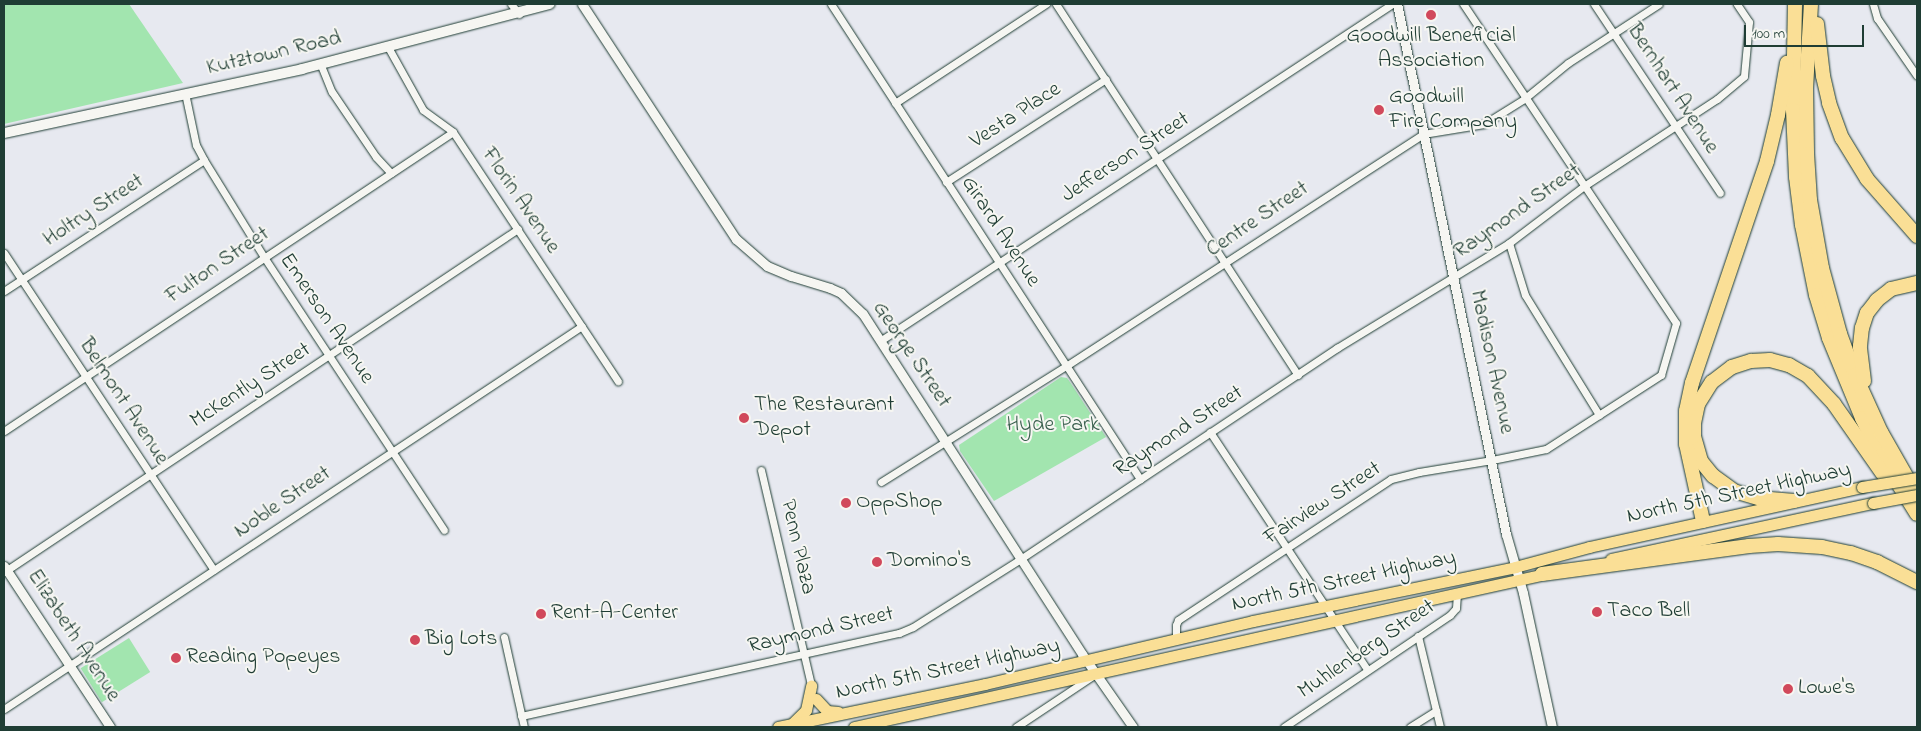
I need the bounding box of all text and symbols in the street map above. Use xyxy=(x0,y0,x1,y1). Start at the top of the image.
marker: Goodwill Beneficial Association xyxy=(1425,9,1437,21)
scale bar xyxy=(1746,15,1866,47)
street label: Bernhart Avenue xyxy=(1620,19,1724,159)
place label: Goodwill Beneficial Association xyxy=(1346,23,1516,74)
text: 100 m xyxy=(1752,23,1785,45)
street label: Kutztown Road xyxy=(204,26,344,82)
street label: Vesta Place xyxy=(966,77,1066,155)
place label: Goodwill Fire Company xyxy=(1389,84,1517,136)
marker: Goodwill Fire Company xyxy=(1373,104,1385,116)
street label: Jefferson Street xyxy=(1057,107,1195,209)
street label: Florin Avenue xyxy=(475,143,565,259)
street label: Raymond Street xyxy=(1449,158,1587,266)
street label: Holtry Street xyxy=(39,169,149,253)
street label: Girard Avenue xyxy=(954,172,1046,292)
street label: Centre Street xyxy=(1202,176,1314,264)
street label: Fulton Street xyxy=(161,222,275,310)
street label: Emerson Avenue xyxy=(273,249,379,389)
street label: Madison Avenue xyxy=(1463,288,1519,436)
street label: George Street xyxy=(866,297,956,413)
street label: Belmont Avenue xyxy=(72,333,174,471)
street label: McKently Street xyxy=(186,337,316,435)
street label: Raymond Street xyxy=(1109,380,1249,484)
place label: The Restaurant Depot xyxy=(754,392,894,444)
marker: The Restaurant Depot xyxy=(738,412,750,424)
park label: Hyde Park xyxy=(1006,413,1100,439)
street label: Fairview Street xyxy=(1259,456,1387,552)
street label: North 5th Street Highway xyxy=(1625,457,1853,531)
street label: Noble Street xyxy=(230,461,336,545)
place label: OppShop xyxy=(856,490,942,516)
street label: Penn Plaza xyxy=(773,497,821,597)
marker: OppShop xyxy=(840,497,852,509)
street label: North 5th Street Highway xyxy=(1230,545,1458,619)
place label: Domino's xyxy=(887,549,971,575)
marker: Domino's xyxy=(871,556,883,568)
street label: Elizabeth Avenue xyxy=(20,565,126,707)
street label: Muhlenberg Street xyxy=(1293,594,1441,706)
place label: Taco Bell xyxy=(1607,599,1690,625)
place label: Rent-A-Center xyxy=(551,601,678,627)
street label: Raymond Street xyxy=(745,601,897,661)
marker: Taco Bell xyxy=(1591,606,1603,618)
marker: Rent-A-Center xyxy=(535,608,547,620)
place label: Big Lots xyxy=(425,627,497,653)
street label: North 5th Street Highway xyxy=(834,633,1062,707)
marker: Big Lots xyxy=(409,634,421,646)
place label: Reading Popeyes xyxy=(186,645,340,671)
marker: Reading Popeyes xyxy=(170,652,182,664)
place label: Lowe's xyxy=(1798,676,1855,702)
marker: Lowe's xyxy=(1782,683,1794,695)

